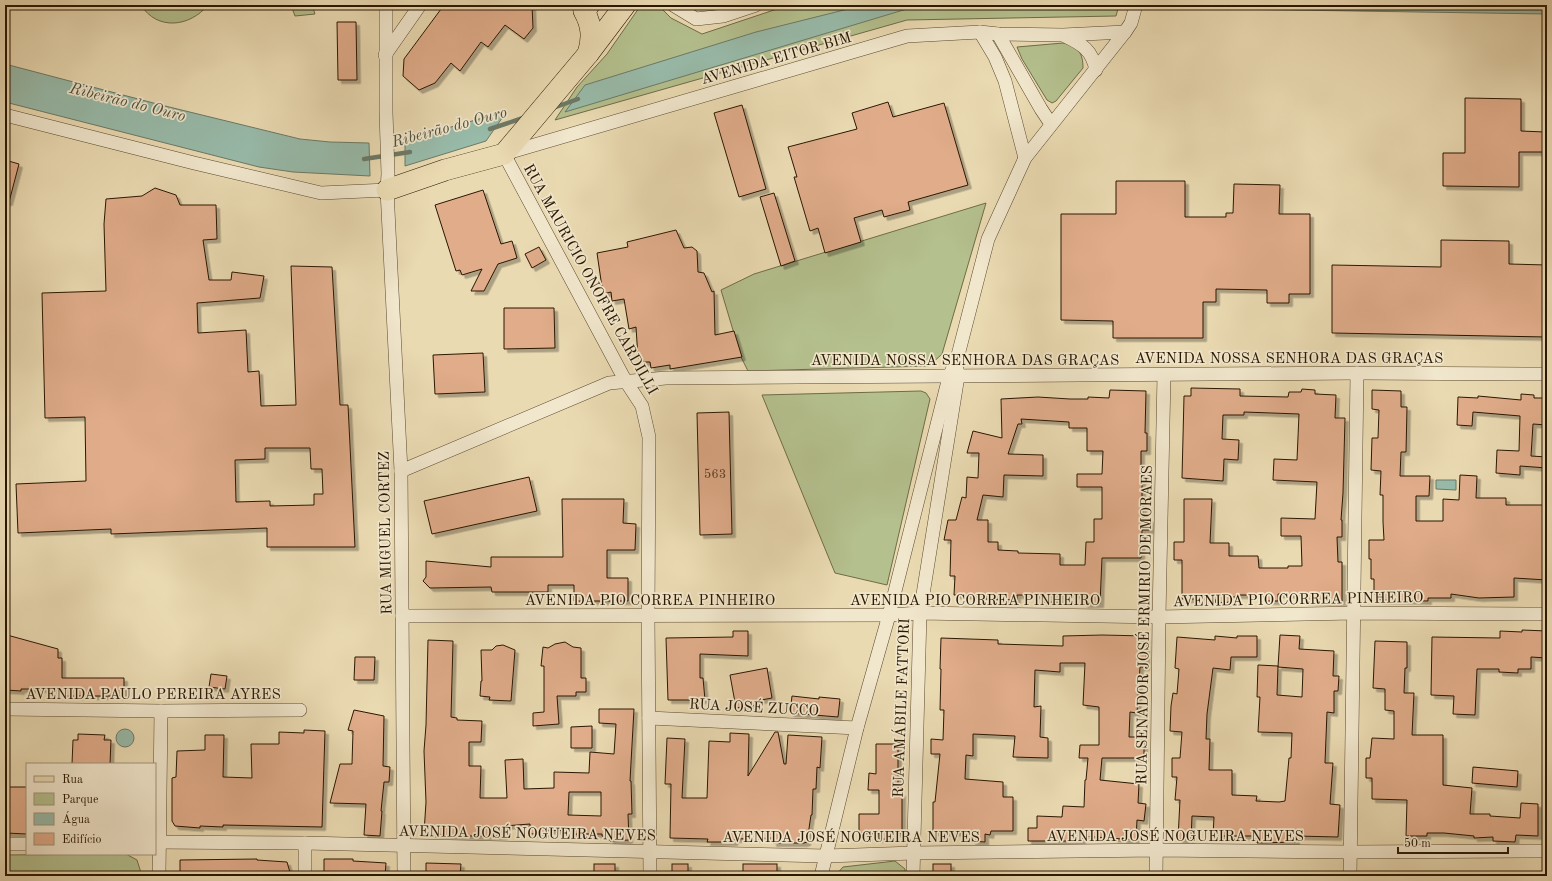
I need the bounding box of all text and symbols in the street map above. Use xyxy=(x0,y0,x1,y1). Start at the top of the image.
street label: AVENIDA EITOR BIM xyxy=(699,31,853,88)
water label: Ribeirão do Ouro xyxy=(67,81,187,125)
water label: Ribeirão do Ouro xyxy=(389,105,509,151)
street label: RUA MAURICIO ONOFRE CARDILLI xyxy=(520,162,660,398)
street label: AVENIDA NOSSA SENHORA DAS GRAÇAS xyxy=(1135,352,1443,367)
street label: AVENIDA NOSSA SENHORA DAS GRAÇAS xyxy=(811,354,1119,369)
street label: RUA MIGUEL CORTEZ xyxy=(378,451,395,615)
street label: RUA SENADOR JOSÉ ERMIRIO DE MORAES xyxy=(1132,465,1156,785)
house number: 563 xyxy=(704,468,726,481)
street label: AVENIDA PIO CORREA PINHEIRO xyxy=(1173,591,1423,610)
street label: AVENIDA PIO CORREA PINHEIRO xyxy=(525,594,775,609)
street label: AVENIDA PIO CORREA PINHEIRO xyxy=(850,594,1100,609)
street label: RUA AMÁBILE FATTORI xyxy=(889,618,913,798)
street label: AVENIDA PAULO PEREIRA AYRES xyxy=(25,688,281,703)
street label: RUA JOSÉ ZUCCO xyxy=(689,695,819,719)
legend xyxy=(26,763,156,855)
text: Rua xyxy=(62,774,83,786)
text: Parque xyxy=(62,794,99,806)
text: Água xyxy=(62,811,90,826)
street label: AVENIDA JOSÉ NOGUEIRA NEVES xyxy=(398,822,656,844)
street label: AVENIDA JOSÉ NOGUEIRA NEVES xyxy=(1046,827,1304,845)
street label: AVENIDA JOSÉ NOGUEIRA NEVES xyxy=(722,828,980,846)
scale bar xyxy=(1398,829,1508,855)
text: Edifício xyxy=(62,834,101,846)
text: 50 m xyxy=(1404,837,1431,850)

